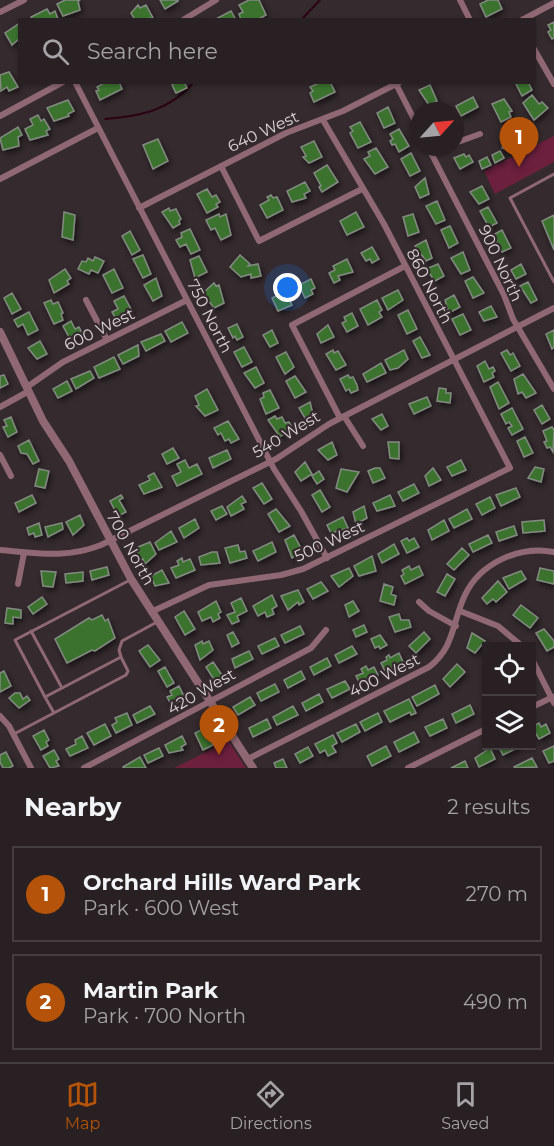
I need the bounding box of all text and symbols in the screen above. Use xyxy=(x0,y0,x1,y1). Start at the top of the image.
search box xyxy=(18,18,536,84)
icon: search xyxy=(39,35,72,68)
text: Search here xyxy=(87,38,218,65)
north arrow xyxy=(410,102,464,156)
street label: 640 West xyxy=(225,107,302,156)
pin: 1 xyxy=(500,118,538,167)
street label: 900 North xyxy=(475,222,527,304)
street label: 860 North xyxy=(403,245,457,327)
your location xyxy=(273,273,302,302)
street label: 750 North xyxy=(183,276,236,356)
street label: 600 West xyxy=(61,304,138,355)
street label: 540 West xyxy=(249,407,324,462)
street label: 700 North xyxy=(102,508,159,588)
street label: 500 West xyxy=(291,517,368,566)
map controls xyxy=(482,642,536,750)
button: locate xyxy=(482,642,536,696)
street label: 400 West xyxy=(346,649,423,701)
street label: 420 West xyxy=(164,664,239,718)
button: layers xyxy=(482,696,536,750)
pin: 2 xyxy=(200,706,238,755)
text: Nearby xyxy=(24,791,121,823)
text: 2 results xyxy=(447,795,530,819)
text: Orchard Hills Ward Park xyxy=(83,869,361,896)
text: 1 xyxy=(42,882,49,906)
text: 270 m xyxy=(466,882,528,906)
text: Park · 600 West xyxy=(83,896,239,920)
text: Martin Park xyxy=(83,977,218,1004)
text: 2 xyxy=(40,990,51,1014)
text: 490 m xyxy=(463,990,528,1014)
text: Park · 700 North xyxy=(83,1004,246,1028)
tab: Map xyxy=(65,1078,100,1133)
tab: Directions xyxy=(230,1078,312,1133)
tab: Saved xyxy=(441,1078,489,1133)

